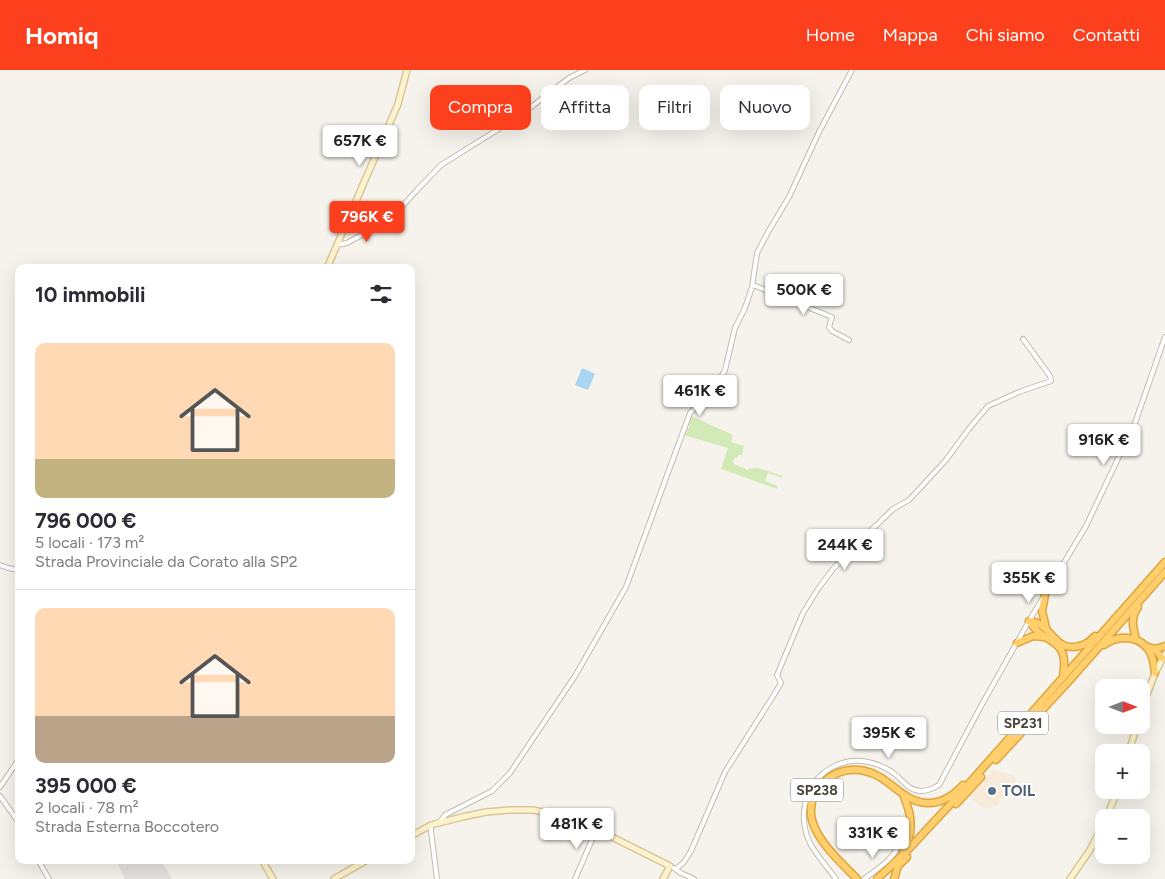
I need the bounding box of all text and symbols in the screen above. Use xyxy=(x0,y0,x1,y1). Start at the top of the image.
text: Homiq xyxy=(25,21,98,50)
text: Home xyxy=(806,24,855,46)
text: Mappa xyxy=(883,24,938,46)
text: Chi siamo xyxy=(966,24,1045,46)
text: Contatti xyxy=(1073,24,1140,46)
chip: Compra xyxy=(430,85,531,130)
chip: Affitta xyxy=(541,85,629,130)
chip: Filtri xyxy=(639,85,710,130)
chip: Nuovo xyxy=(720,85,810,130)
pin: 657K € xyxy=(319,124,401,167)
text: 657K € xyxy=(333,131,387,150)
pin: 796K € xyxy=(326,200,408,243)
text: 796K € xyxy=(340,207,394,226)
pin: 500K € xyxy=(763,274,845,316)
icon: filters xyxy=(367,280,395,308)
text: 500K € xyxy=(776,280,832,299)
text: 10 immobili xyxy=(35,282,145,307)
pin: 461K € xyxy=(659,374,741,417)
icon: home xyxy=(170,375,260,465)
text: 461K € xyxy=(674,381,726,400)
pin: 916K € xyxy=(1063,424,1145,466)
text: 916K € xyxy=(1079,430,1129,449)
text: 796 000 € xyxy=(35,508,136,533)
pin: 244K € xyxy=(804,528,886,571)
text: 5 locali · 173 m² xyxy=(35,533,144,552)
text: 244K € xyxy=(817,535,873,554)
text: Strada Provinciale da Corato alla SP2 xyxy=(35,552,298,571)
pin: 355K € xyxy=(988,562,1070,604)
text: 355K € xyxy=(1002,568,1056,587)
icon: home xyxy=(170,641,260,731)
north arrow xyxy=(1095,679,1150,734)
map controls xyxy=(1095,679,1150,864)
road number: SP231 xyxy=(998,711,1048,734)
pin: 395K € xyxy=(848,716,930,759)
text: 395K € xyxy=(862,723,916,742)
button: + xyxy=(1095,744,1150,799)
text: 395 000 € xyxy=(35,773,136,798)
road number: SP238 xyxy=(791,778,843,802)
place label: TOIL xyxy=(1002,782,1035,800)
marker: TOIL xyxy=(986,785,998,797)
text: 2 locali · 78 m² xyxy=(35,798,138,817)
pin: 481K € xyxy=(536,808,618,850)
button: − xyxy=(1095,809,1150,864)
text: 481K € xyxy=(551,814,603,833)
pin: 331K € xyxy=(832,816,914,859)
text: Strada Esterna Boccotero xyxy=(35,817,219,836)
text: 331K € xyxy=(848,823,898,842)

